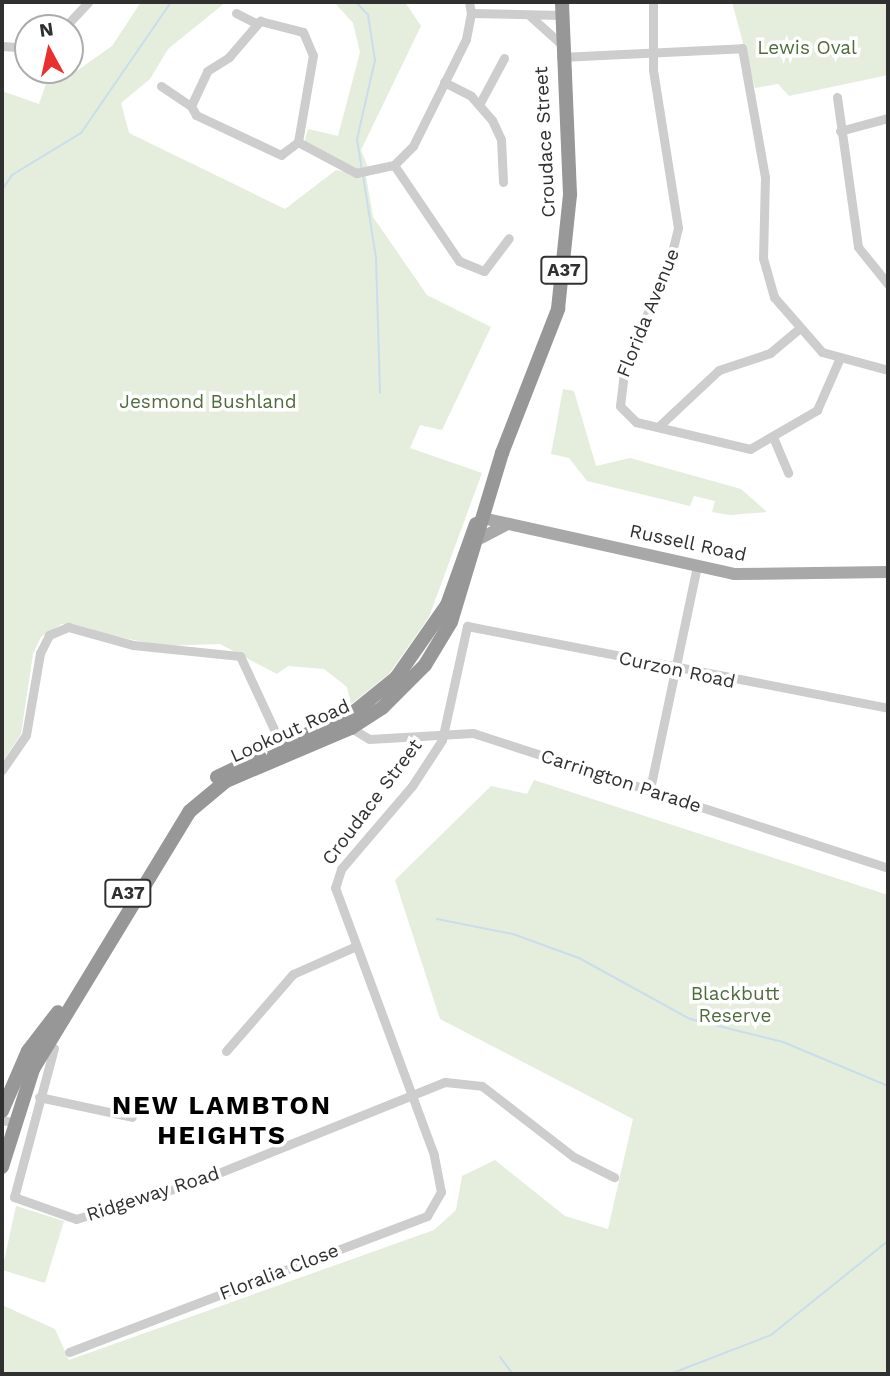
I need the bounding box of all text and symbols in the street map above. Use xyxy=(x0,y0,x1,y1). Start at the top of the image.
north arrow xyxy=(14,14,84,84)
text: N xyxy=(38,17,55,42)
park label: Lewis Oval xyxy=(757,37,857,59)
street label: Croudace Street xyxy=(530,66,560,218)
street label: Florida Avenue xyxy=(612,245,684,381)
road number: A37 xyxy=(540,256,588,284)
park label: Jesmond Bushland xyxy=(119,391,297,413)
street label: Russell Road xyxy=(627,519,749,567)
street label: Curzon Road xyxy=(617,647,737,693)
street label: Lookout Road xyxy=(227,695,353,767)
street label: Croudace Street xyxy=(317,735,427,869)
street label: Carrington Parade xyxy=(538,744,704,818)
road number: A37 xyxy=(104,878,152,908)
park label: Blackbutt Reserve xyxy=(691,983,779,1027)
district label: NEW LAMBTON HEIGHTS xyxy=(113,1090,331,1152)
street label: Ridgeway Road xyxy=(83,1162,223,1226)
street label: Floralia Close xyxy=(216,1239,342,1305)

